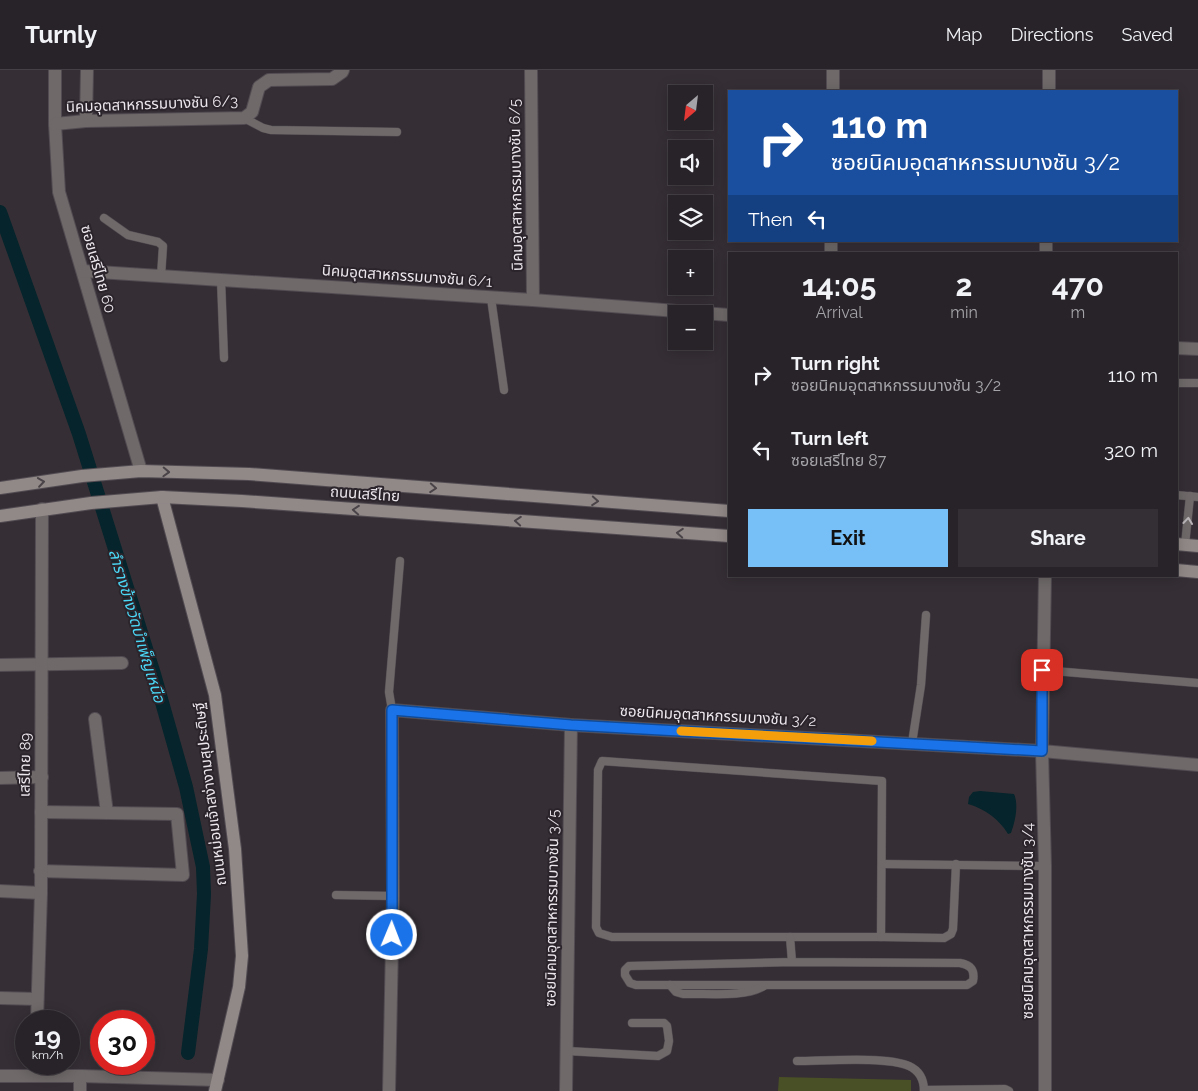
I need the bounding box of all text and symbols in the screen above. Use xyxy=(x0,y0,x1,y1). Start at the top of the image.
text: Turnly xyxy=(25,20,97,49)
text: Map xyxy=(946,24,982,45)
text: Directions xyxy=(1010,24,1094,45)
text: Saved xyxy=(1122,24,1173,45)
north arrow xyxy=(668,85,712,130)
map controls xyxy=(668,85,713,350)
street label: นิคมอุตสาหกรรมบางชัน 6/3 xyxy=(66,92,238,116)
street label: นิคมอุตสาหกรรมบางชัน 6/5 xyxy=(505,99,527,271)
text: 110 m xyxy=(831,105,928,146)
icon: right xyxy=(748,110,813,175)
button: sound xyxy=(668,140,713,185)
text: ซอยนิคมอุตสาหกรรมบางชัน 3/2 xyxy=(831,149,1120,175)
button: layers xyxy=(668,195,713,240)
icon: left xyxy=(803,205,831,233)
text: Then xyxy=(748,208,793,230)
street label: ซอยเสรีไทย 60 xyxy=(77,223,119,315)
button: + xyxy=(668,250,713,295)
street label: นิคมอุตสาหกรรมบางชัน 6/1 xyxy=(321,261,493,291)
text: 14:05 xyxy=(802,268,876,303)
text: 2 xyxy=(956,268,972,303)
text: 470 xyxy=(1052,268,1104,303)
text: Arrival xyxy=(816,303,863,322)
text: min xyxy=(950,303,978,322)
text: m xyxy=(1070,303,1085,322)
button: − xyxy=(668,305,713,350)
text: Turn right xyxy=(791,352,880,374)
icon: right xyxy=(748,361,776,389)
text: 110 m xyxy=(1108,364,1158,386)
text: ซอยนิคมอุตสาหกรรมบางชัน 3/2 xyxy=(791,376,1001,395)
text: Turn left xyxy=(791,427,868,449)
icon: left xyxy=(748,436,776,464)
text: 320 m xyxy=(1104,439,1158,461)
text: ซอยเสรีไทย 87 xyxy=(791,451,886,470)
one-way arrow xyxy=(163,467,171,477)
one-way arrow xyxy=(37,477,45,487)
street label: ถนนเสรีไทย xyxy=(329,483,401,505)
one-way arrow xyxy=(430,483,438,494)
one-way arrow xyxy=(592,495,600,506)
one-way arrow xyxy=(352,504,360,515)
button: Exit xyxy=(748,509,948,567)
button: Share xyxy=(958,509,1158,567)
one-way arrow xyxy=(514,516,522,527)
one-way arrow xyxy=(1182,516,1193,524)
one-way arrow xyxy=(676,527,684,538)
water label: ลำรางข้างวัดบำเพ็ญเหนือ xyxy=(105,547,170,706)
pin xyxy=(1021,649,1063,691)
icon: arrive xyxy=(1028,656,1056,684)
street label: ถนนหม่อมเจ้าสง่างามสุประดิษฐ์ xyxy=(190,701,230,887)
street label: ซอยนิคมอุตสาหกรรมบางชัน 3/2 xyxy=(619,702,817,730)
street label: เสรีไทย 89 xyxy=(15,732,35,797)
street label: ซอยนิคมอุตสาหกรรมบางชัน 3/5 xyxy=(541,809,563,1007)
street label: ซอยนิคมอุตสาหกรรมบางชัน 3/4 xyxy=(1019,823,1037,1019)
position arrow xyxy=(365,908,417,960)
speed limit sign: 30 xyxy=(90,1010,155,1075)
text: 19 xyxy=(34,1021,61,1051)
text: km/h xyxy=(32,1048,63,1062)

